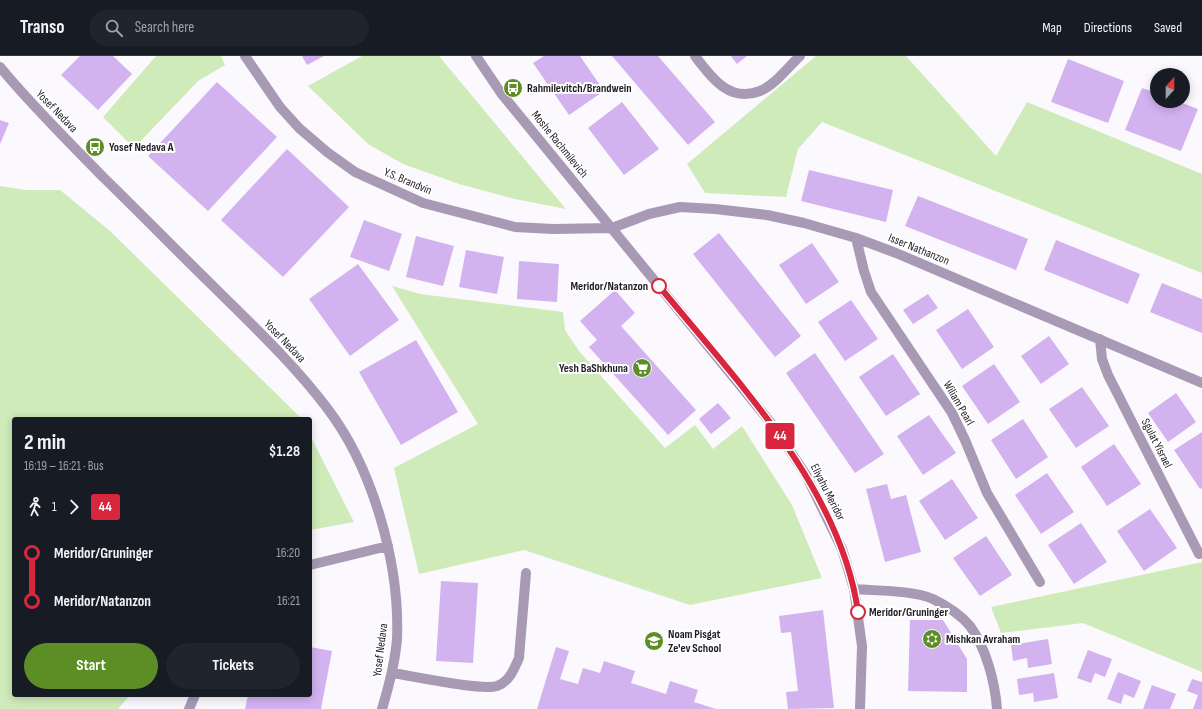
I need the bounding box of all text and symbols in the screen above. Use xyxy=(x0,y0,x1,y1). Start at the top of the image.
search box xyxy=(89,10,369,46)
text: Transo xyxy=(20,16,65,39)
icon: search xyxy=(103,17,125,39)
text: Search here xyxy=(135,18,194,37)
text: Map xyxy=(1042,19,1062,36)
text: Directions xyxy=(1084,19,1132,36)
text: Saved xyxy=(1154,19,1182,36)
north arrow xyxy=(1150,68,1190,108)
map controls xyxy=(1150,68,1190,108)
bus stop icon: Rahmilevitch/Brandwein xyxy=(502,77,524,99)
place label: Rahmilevitch/Brandwein xyxy=(527,81,632,96)
street label: Yosef Nedava xyxy=(33,87,81,136)
street label: Moshe Rachmilevich xyxy=(528,108,591,181)
bus stop icon: Yosef Nedava A xyxy=(84,136,106,158)
place label: Yosef Nedava A xyxy=(109,140,174,155)
street label: Y.S. Brandvin xyxy=(381,165,434,198)
street label: Isser Nathanzon xyxy=(886,230,952,269)
marker: Meridor/Natanzon xyxy=(651,278,667,294)
place label: Meridor/Natanzon xyxy=(570,279,648,294)
street label: Yosef Nedava xyxy=(261,317,309,366)
supermarket icon: Yesh BaShkhuna xyxy=(631,357,653,379)
place label: Yesh BaShkhuna xyxy=(559,361,628,376)
street label: Wiliam Pearl xyxy=(940,378,977,428)
street label: Sgulat Yisrael xyxy=(1138,416,1175,470)
line badge: 44 xyxy=(762,423,798,449)
text: 44 xyxy=(773,427,787,444)
text: 2 min xyxy=(24,429,66,456)
text: $1.28 xyxy=(269,442,300,461)
text: 16:19 – 16:21 · Bus xyxy=(24,458,104,474)
street label: Eliyahu Meridor xyxy=(807,461,849,524)
icon: walk xyxy=(24,496,46,518)
icon: forward xyxy=(63,496,85,518)
text: 44 xyxy=(99,498,112,515)
text: 1 xyxy=(52,499,57,515)
text: Meridor/Gruninger xyxy=(54,544,153,563)
text: 16:20 xyxy=(276,545,300,561)
text: Meridor/Natanzon xyxy=(54,592,151,611)
text: 16:21 xyxy=(277,593,300,609)
marker: Meridor/Gruninger xyxy=(850,604,866,620)
place label: Meridor/Gruninger xyxy=(869,605,948,620)
street label: Yosef Nedava xyxy=(370,622,391,678)
place label: Noam Pisgat Ze'ev School xyxy=(668,627,721,656)
synagogue icon: Mishkan Avraham xyxy=(921,628,943,650)
school or university icon: Noam Pisgat Ze'ev School xyxy=(643,630,665,652)
place label: Mishkan Avraham xyxy=(946,632,1020,647)
button: Start xyxy=(24,643,158,689)
button: Tickets xyxy=(166,643,300,689)

